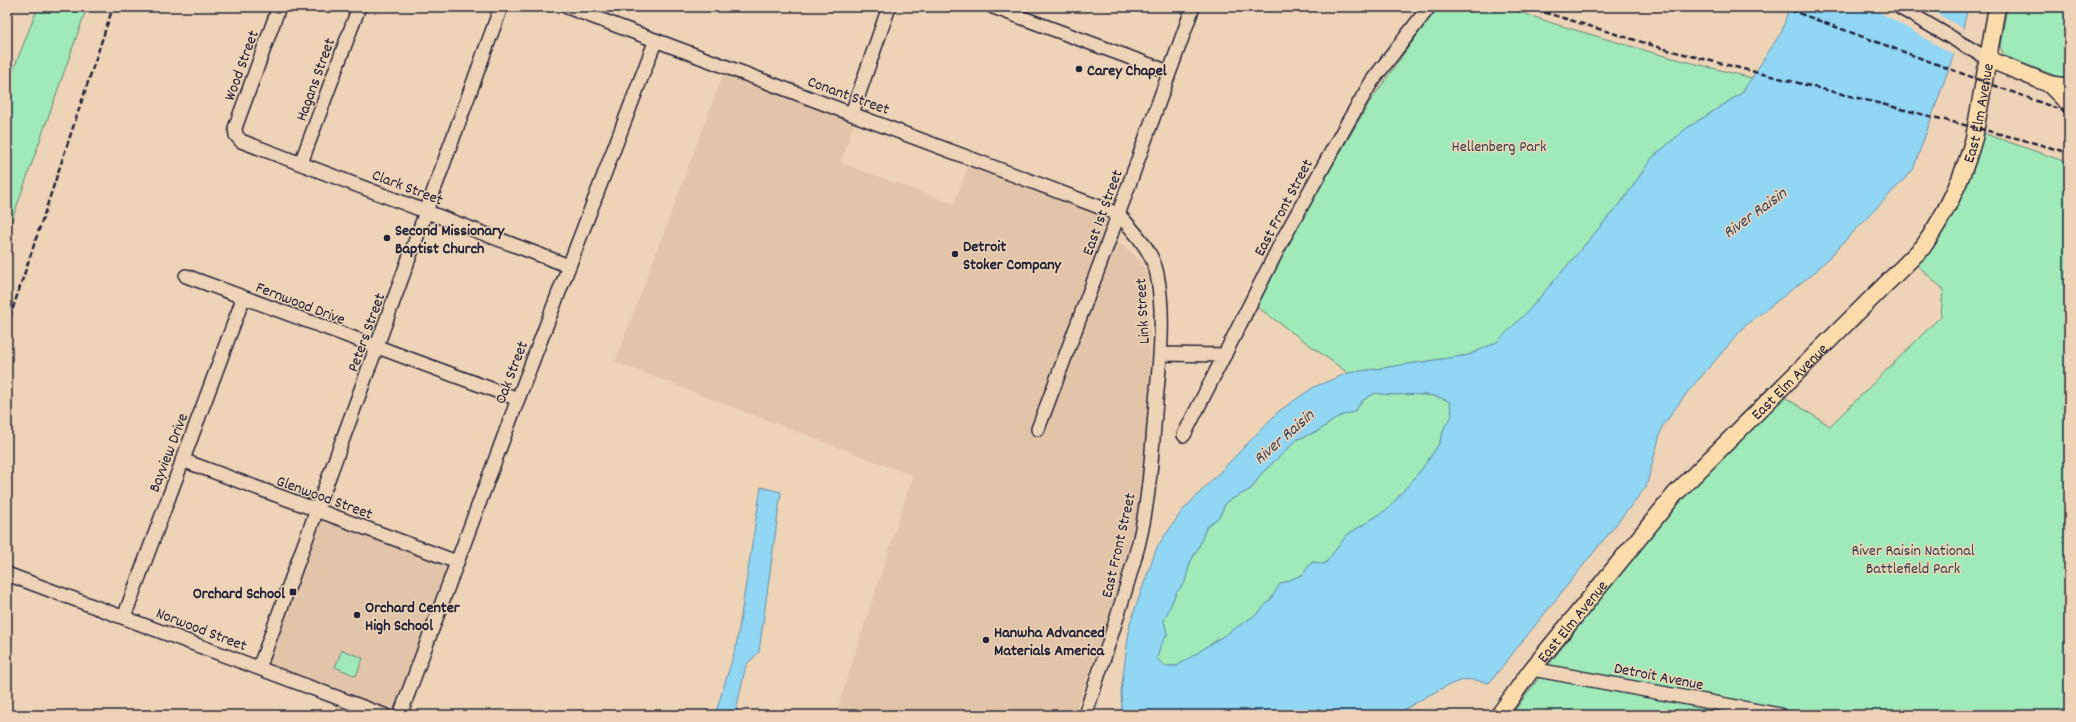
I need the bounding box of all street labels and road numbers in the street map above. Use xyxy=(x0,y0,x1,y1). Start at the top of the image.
street label: Wood Street xyxy=(219,27,266,104)
street label: Hagans Street xyxy=(291,35,342,125)
street label: East Elm Avenue xyxy=(1958,62,2001,166)
street label: Conant Street xyxy=(804,71,892,122)
street label: East Front Street xyxy=(1249,155,1320,261)
street label: Clark Street xyxy=(368,164,446,212)
street label: East 1st Street xyxy=(1077,167,1130,259)
street label: Fernwood Drive xyxy=(252,277,348,332)
street label: Link Street xyxy=(1130,277,1157,344)
street label: Peters Street xyxy=(342,290,392,376)
street label: Oak Street xyxy=(490,338,535,408)
street label: East Elm Avenue xyxy=(1747,339,1834,426)
street label: Bayview Drive xyxy=(144,410,195,496)
street label: Glenwood Street xyxy=(273,470,376,526)
street label: East Front Street xyxy=(1096,491,1143,600)
street label: East Elm Avenue xyxy=(1533,576,1614,669)
street label: Norwood Street xyxy=(152,602,250,658)
street label: Detroit Avenue xyxy=(1612,658,1705,697)

